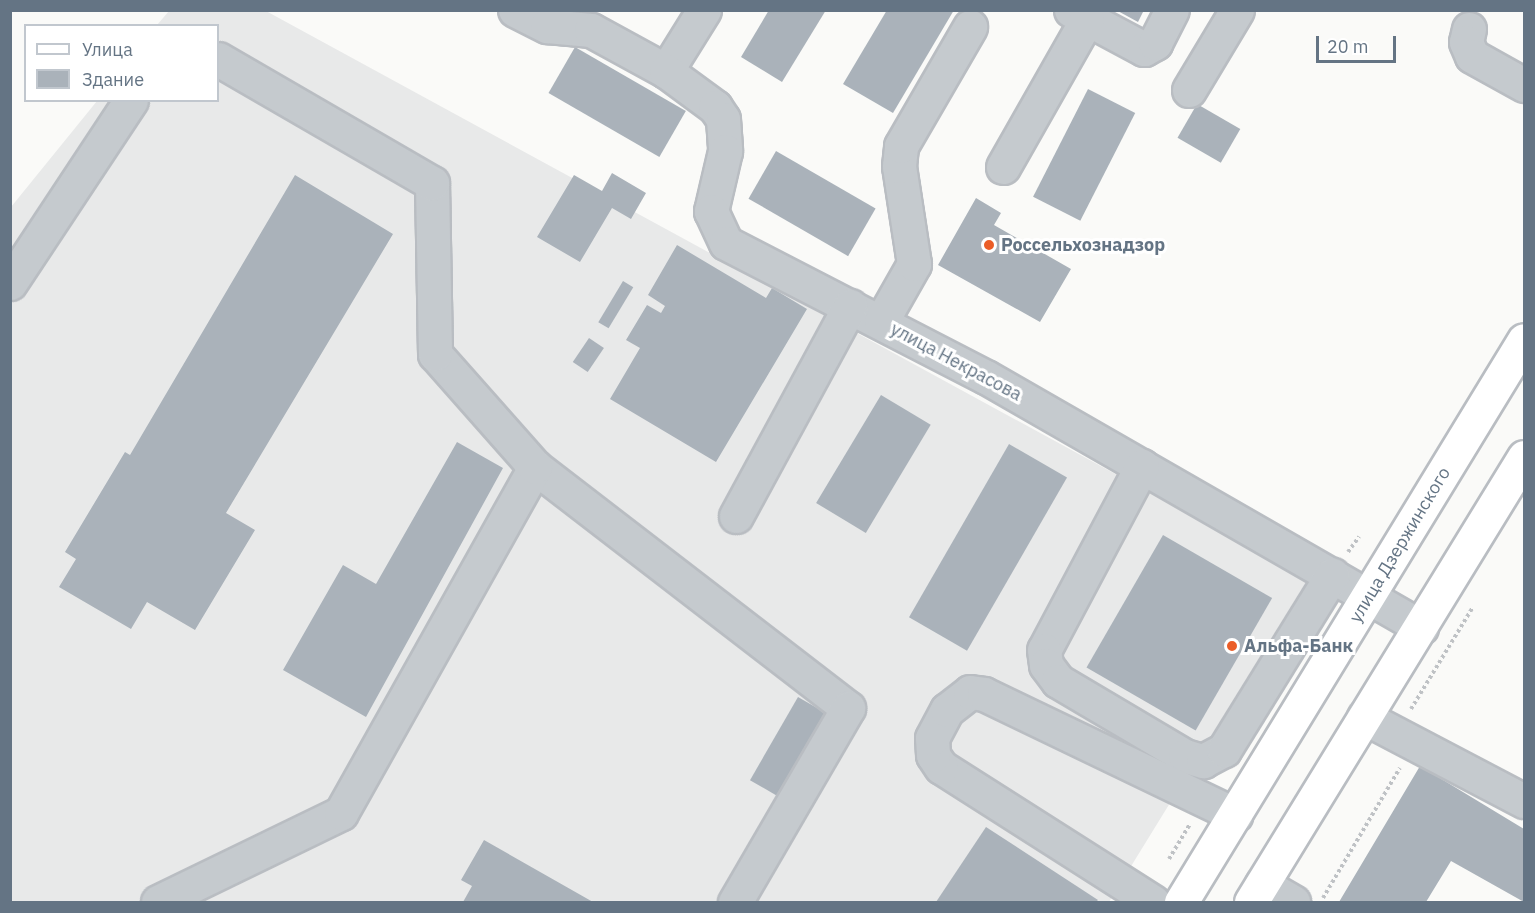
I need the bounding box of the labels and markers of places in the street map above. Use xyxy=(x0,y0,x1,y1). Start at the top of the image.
place label: Россельхознадзор xyxy=(1001,234,1165,256)
marker: Россельхознадзор xyxy=(982,238,996,252)
place label: Альфа-Банк xyxy=(1244,635,1353,657)
marker: Альфа-Банк xyxy=(1225,639,1239,653)

